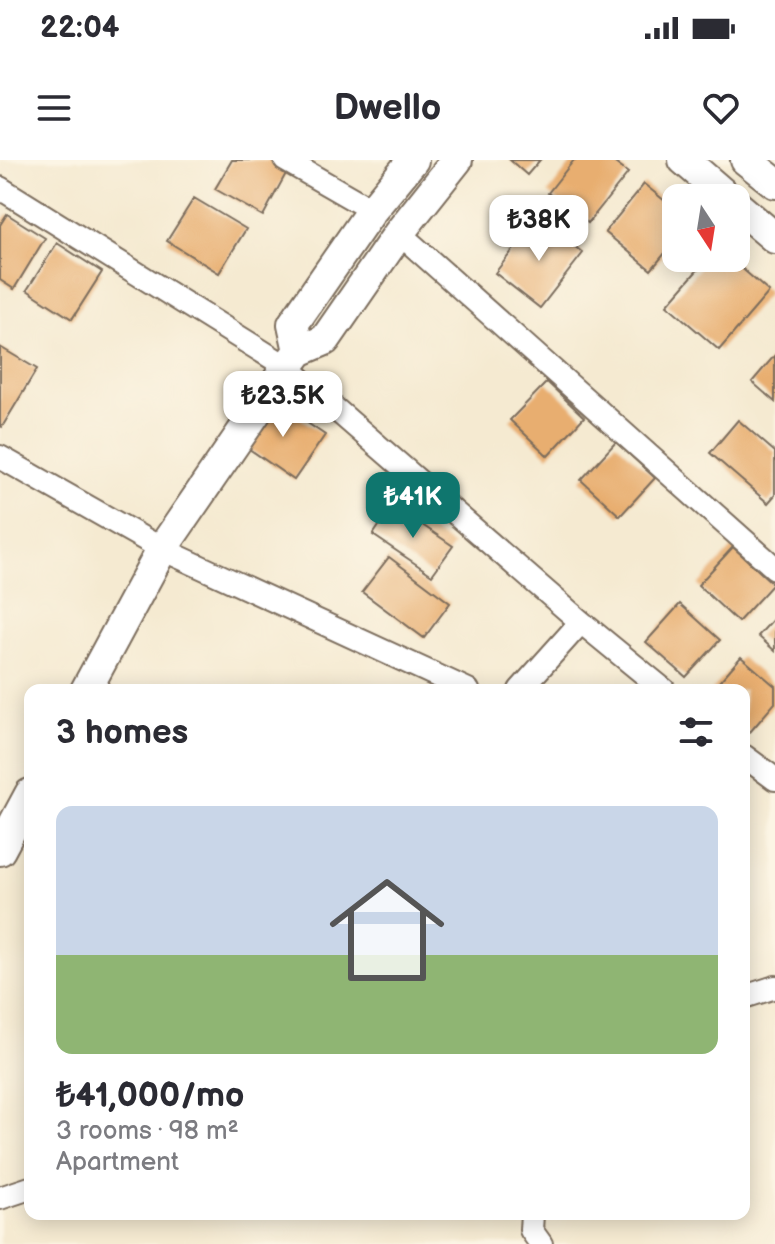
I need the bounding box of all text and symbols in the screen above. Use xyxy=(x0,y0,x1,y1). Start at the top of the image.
text: 22:04 xyxy=(40,10,120,46)
icon: menu xyxy=(32,86,76,130)
icon: heart xyxy=(699,86,743,130)
text: Dwello xyxy=(334,87,441,130)
north arrow xyxy=(662,184,750,272)
map controls xyxy=(662,184,750,272)
pin: ₺38K xyxy=(492,195,586,263)
text: ₺38K xyxy=(507,205,571,236)
pin: ₺23.5K xyxy=(218,371,348,439)
text: ₺23.5K xyxy=(241,381,325,412)
pin: ₺41K xyxy=(366,472,460,540)
text: ₺41K xyxy=(384,482,442,513)
icon: filters xyxy=(674,710,718,754)
text: 3 homes xyxy=(56,712,188,753)
icon: home xyxy=(315,858,459,1002)
text: ₺41,000/mo xyxy=(56,1075,245,1116)
text: 3 rooms · 98 m² xyxy=(56,1116,239,1147)
text: Apartment xyxy=(56,1147,179,1178)

